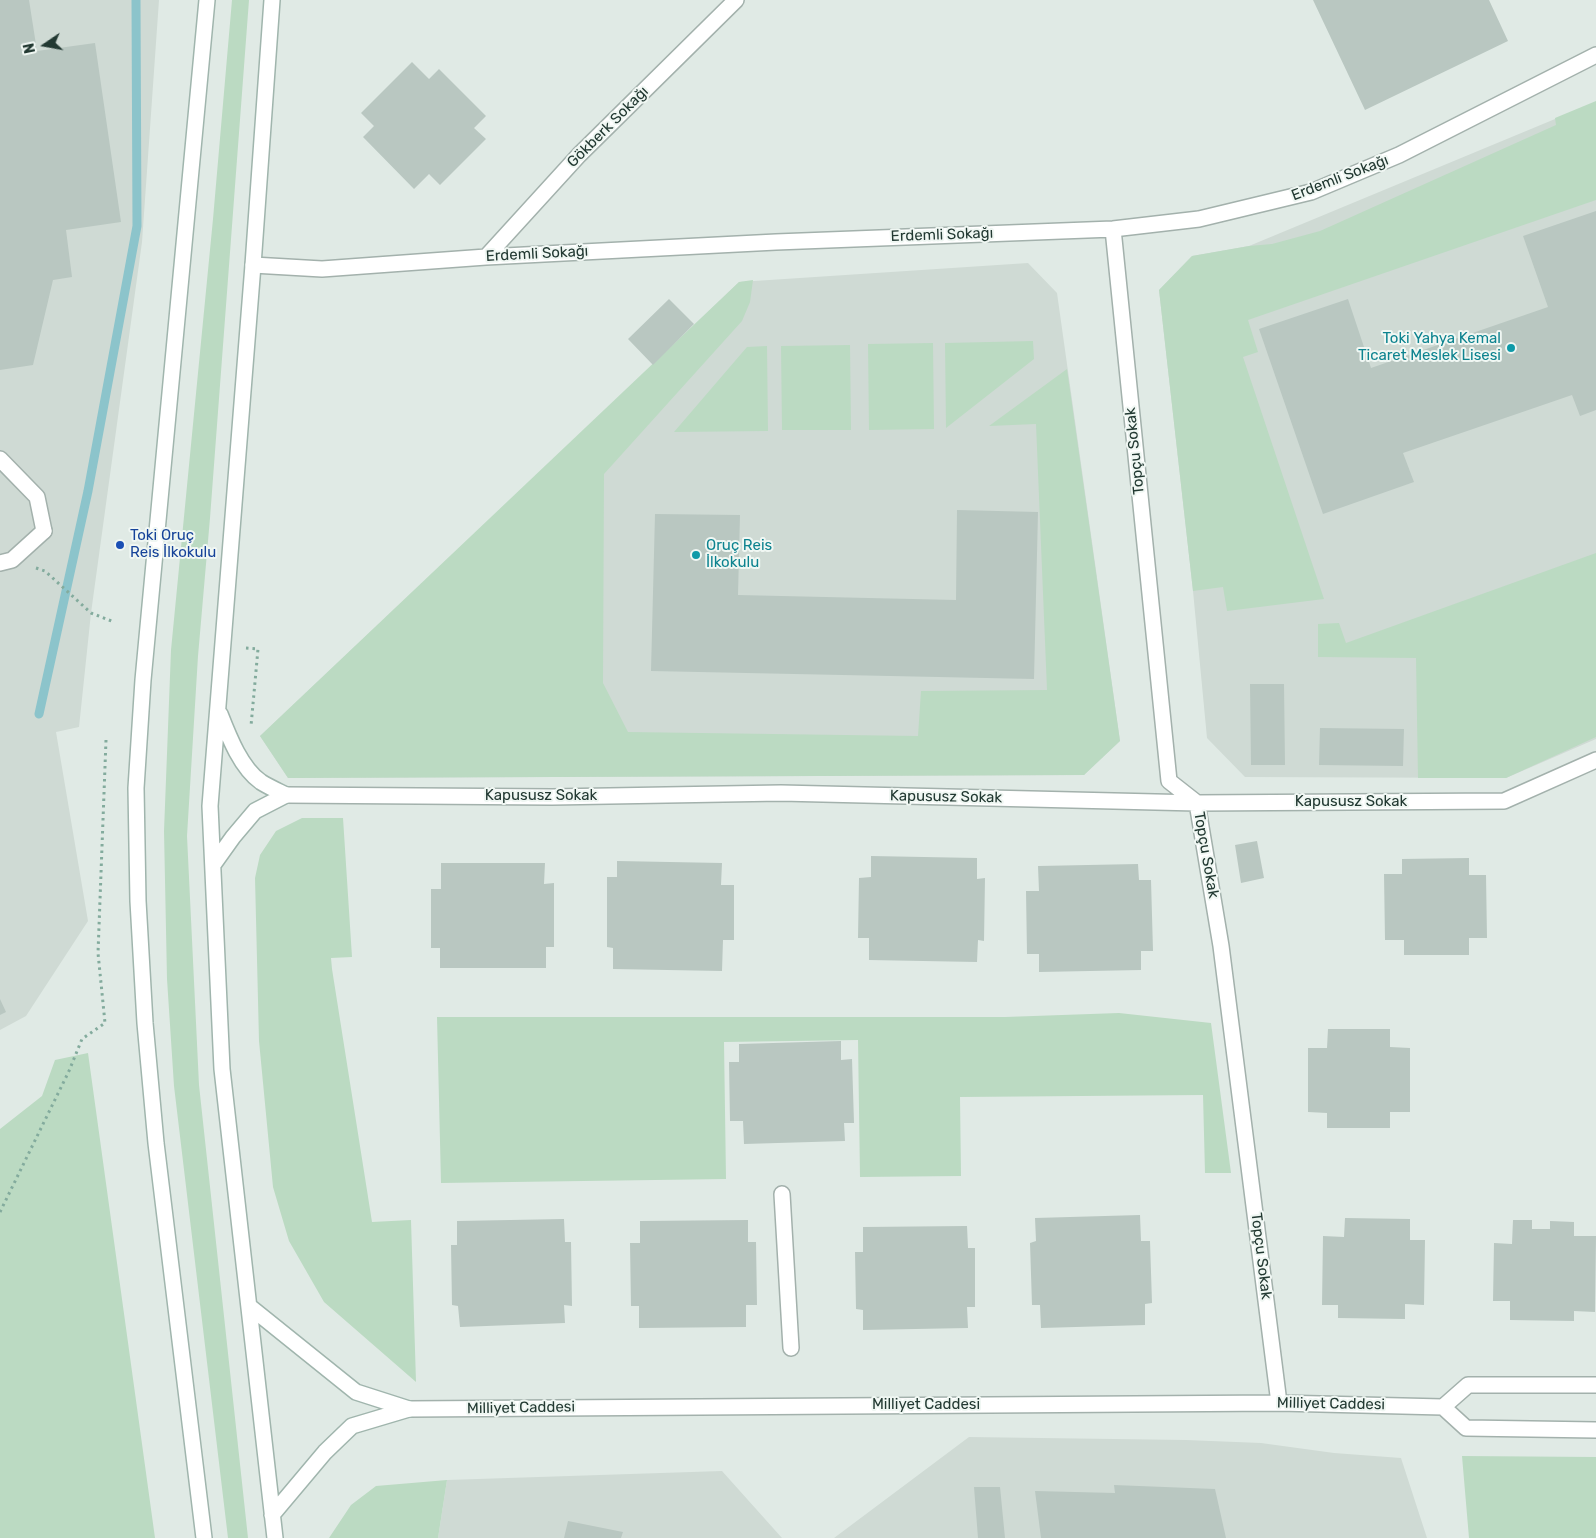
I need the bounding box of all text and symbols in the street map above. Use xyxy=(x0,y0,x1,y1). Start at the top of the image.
north arrow xyxy=(20,20,70,70)
text: N xyxy=(20,42,39,55)
street label: Gökberk Sokağı xyxy=(564,83,652,171)
street label: Erdemli Sokağı xyxy=(1289,151,1391,205)
street label: Erdemli Sokağı xyxy=(890,224,994,246)
street label: Erdemli Sokağı xyxy=(485,242,589,266)
place label: Toki Yahya Kemal Ticaret Meslek Lisesi xyxy=(1358,330,1501,365)
marker: Toki Yahya Kemal Ticaret Meslek Lisesi xyxy=(1505,342,1517,354)
street label: Topçu Sokak xyxy=(1121,407,1149,495)
place label: Toki Oruç Reis İlkokulu xyxy=(130,527,216,562)
place label: Oruç Reis İlkokulu xyxy=(706,537,772,572)
marker: Toki Oruç Reis İlkokulu xyxy=(114,539,126,551)
marker: Oruç Reis İlkokulu xyxy=(690,549,702,561)
street label: Kapususz Sokak xyxy=(485,787,597,805)
street label: Kapususz Sokak xyxy=(890,787,1002,807)
street label: Kapususz Sokak xyxy=(1295,793,1407,811)
street label: Topçu Sokak xyxy=(1190,810,1222,900)
street label: Topçu Sokak xyxy=(1247,1212,1275,1300)
street label: Milliyet Caddesi xyxy=(1277,1394,1385,1414)
street label: Milliyet Caddesi xyxy=(872,1396,980,1414)
street label: Milliyet Caddesi xyxy=(467,1398,575,1418)

